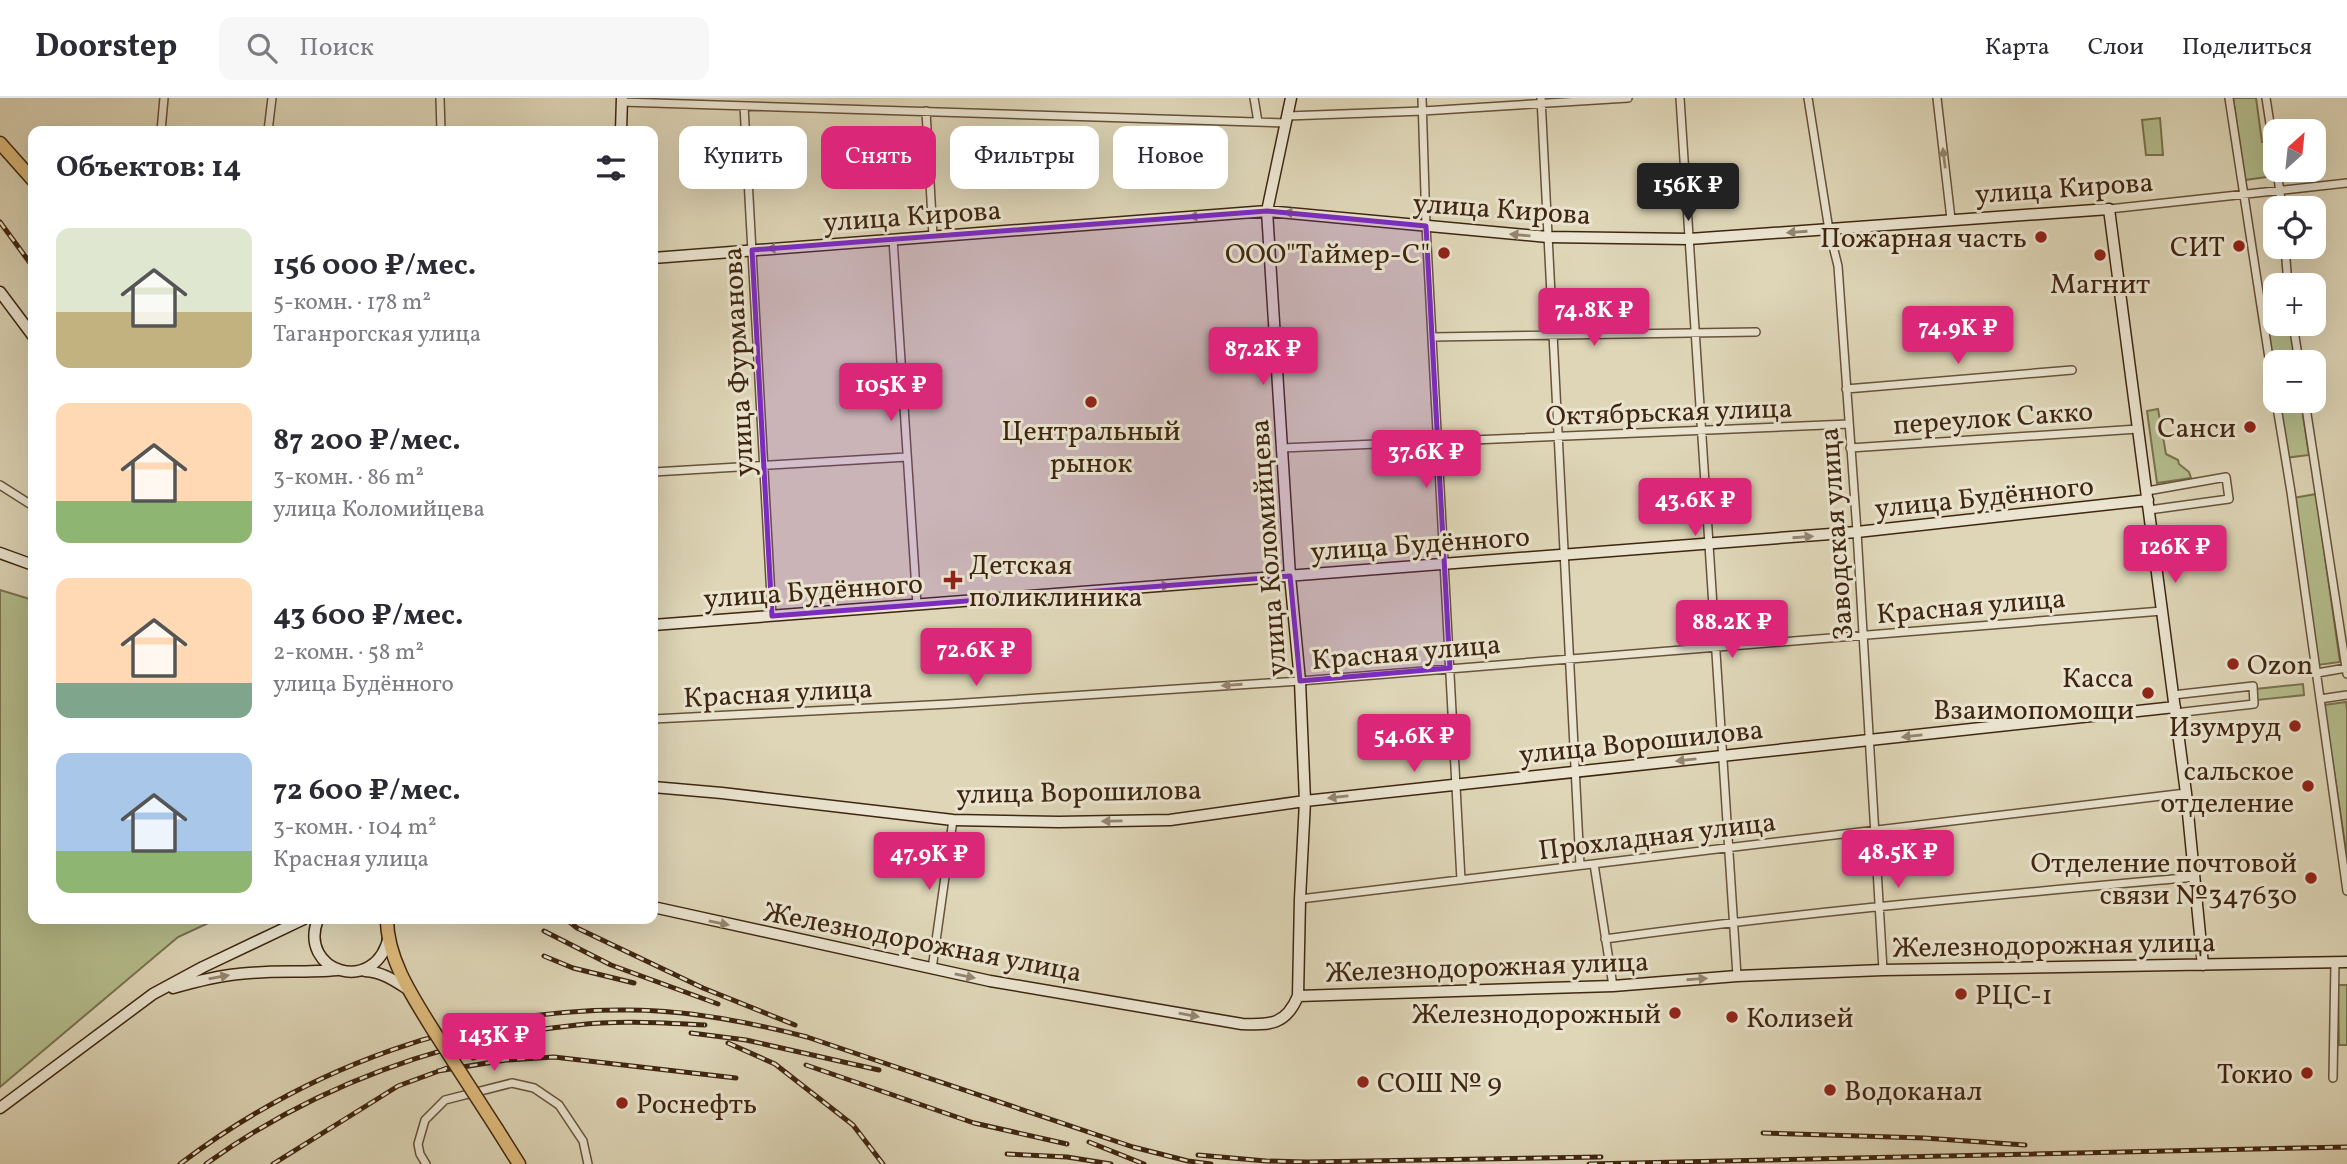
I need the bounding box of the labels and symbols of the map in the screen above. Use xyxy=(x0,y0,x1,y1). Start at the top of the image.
north arrow xyxy=(2263,119,2326,182)
one-way arrow xyxy=(1939,147,1950,169)
pin: 156K ₽ xyxy=(1631,164,1745,223)
street label: улица Кирова xyxy=(1974,164,2155,215)
street label: улица Кирова xyxy=(1411,185,1592,236)
street label: улица Кирова xyxy=(822,192,1003,243)
one-way arrow xyxy=(1283,207,1305,218)
one-way arrow xyxy=(1188,211,1210,222)
place label: Пожарная часть xyxy=(1820,220,2027,259)
one-way arrow xyxy=(1785,227,1807,238)
one-way arrow xyxy=(1509,229,1531,240)
marker: Пожарная часть xyxy=(2033,229,2049,245)
place label: СИТ xyxy=(2170,229,2225,268)
place label: ООО"Таймер-С" xyxy=(1225,236,1430,275)
marker: СИТ xyxy=(2231,238,2247,254)
one-way arrow xyxy=(766,243,788,254)
marker: ООО"Таймер-С" xyxy=(1436,245,1452,261)
street label: улица Фурманова xyxy=(714,246,765,478)
marker: Магнит xyxy=(2092,247,2108,263)
place label: Магнит xyxy=(2050,266,2150,305)
pin: 74.8K ₽ xyxy=(1529,288,1659,348)
pin: 74.9K ₽ xyxy=(1893,306,2023,366)
pin: 87.2K ₽ xyxy=(1198,328,1328,387)
pin: 105K ₽ xyxy=(834,364,948,423)
street label: Октябрьская улица xyxy=(1545,390,1793,437)
street label: переулок Сакко xyxy=(1892,393,2094,446)
marker: Центральный рынок xyxy=(1083,394,1099,410)
place label: Санси xyxy=(2157,410,2236,449)
place label: Центральный рынок xyxy=(1001,413,1181,484)
street label: улица Коломийцева xyxy=(1241,418,1298,678)
marker: Санси xyxy=(2242,419,2258,435)
street label: Заводская улица xyxy=(1811,426,1864,642)
pin: 37.6K ₽ xyxy=(1361,430,1491,490)
street label: улица Будённого xyxy=(1873,468,2096,529)
pin: 43.6K ₽ xyxy=(1630,478,1760,538)
street label: улица Будённого xyxy=(1309,518,1531,573)
pin: 126K ₽ xyxy=(2118,526,2232,585)
one-way arrow xyxy=(1792,531,1814,542)
place label: Детская поликлиника xyxy=(969,547,1143,618)
street label: улица Будённого xyxy=(702,565,924,620)
marker: Детская поликлиника xyxy=(943,570,963,590)
one-way arrow xyxy=(1150,580,1172,591)
street label: Красная улица xyxy=(1875,580,2067,635)
pin: 88.2K ₽ xyxy=(1667,601,1797,660)
street label: Красная улица xyxy=(1310,626,1502,681)
pin: 72.6K ₽ xyxy=(911,628,1041,688)
place label: Ozon xyxy=(2247,647,2313,686)
marker: Ozon xyxy=(2225,656,2241,672)
place label: Касса Взаимопомощи xyxy=(1933,660,2134,731)
street label: Красная улица xyxy=(682,670,874,719)
one-way arrow xyxy=(1221,680,1243,691)
marker: Касса Взаимопомощи xyxy=(2140,685,2156,701)
place label: Изумруд xyxy=(2169,709,2281,748)
street label: улица Ворошилова xyxy=(1517,711,1765,776)
pin: 54.6K ₽ xyxy=(1349,714,1479,774)
marker: Изумруд xyxy=(2287,718,2303,734)
one-way arrow xyxy=(1901,731,1923,742)
place label: сальское отделение xyxy=(2160,753,2294,824)
one-way arrow xyxy=(1674,755,1696,766)
street label: улица Ворошилова xyxy=(956,772,1202,815)
marker: сальское отделение xyxy=(2300,778,2316,794)
one-way arrow xyxy=(1326,792,1348,803)
street label: Прохладная улица xyxy=(1536,804,1778,871)
one-way arrow xyxy=(1100,815,1122,827)
pin: 48.5K ₽ xyxy=(1833,830,1963,890)
pin: 47.9K ₽ xyxy=(864,832,994,892)
place label: Отделение почтовой связи №347630 xyxy=(2031,845,2297,916)
marker: Отделение почтовой связи №347630 xyxy=(2303,870,2319,886)
street label: Железнодорожная улица xyxy=(760,893,1085,993)
one-way arrow xyxy=(708,917,730,928)
street label: Железнодорожная улица xyxy=(1892,924,2216,969)
street label: Железнодорожная улица xyxy=(1325,943,1650,994)
one-way arrow xyxy=(208,971,230,982)
one-way arrow xyxy=(954,971,976,982)
one-way arrow xyxy=(1686,973,1708,984)
place label: РЦС-1 xyxy=(1975,977,2053,1016)
marker: РЦС-1 xyxy=(1953,986,1969,1002)
place label: Железнодорожный xyxy=(1412,996,1661,1035)
place label: Колизей xyxy=(1746,1000,1854,1039)
marker: Железнодорожный xyxy=(1667,1005,1683,1021)
marker: Колизей xyxy=(1724,1009,1740,1025)
one-way arrow xyxy=(1179,1010,1201,1021)
pin: 143K ₽ xyxy=(437,1014,551,1073)
place label: Токио xyxy=(2217,1056,2293,1095)
place label: СОШ № 9 xyxy=(1377,1065,1502,1104)
marker: Токио xyxy=(2299,1065,2315,1081)
place label: Водоканал xyxy=(1844,1073,1982,1112)
marker: СОШ № 9 xyxy=(1355,1074,1371,1090)
marker: Водоканал xyxy=(1822,1082,1838,1098)
place label: Роснефть xyxy=(636,1086,757,1125)
marker: Роснефть xyxy=(614,1095,630,1111)

